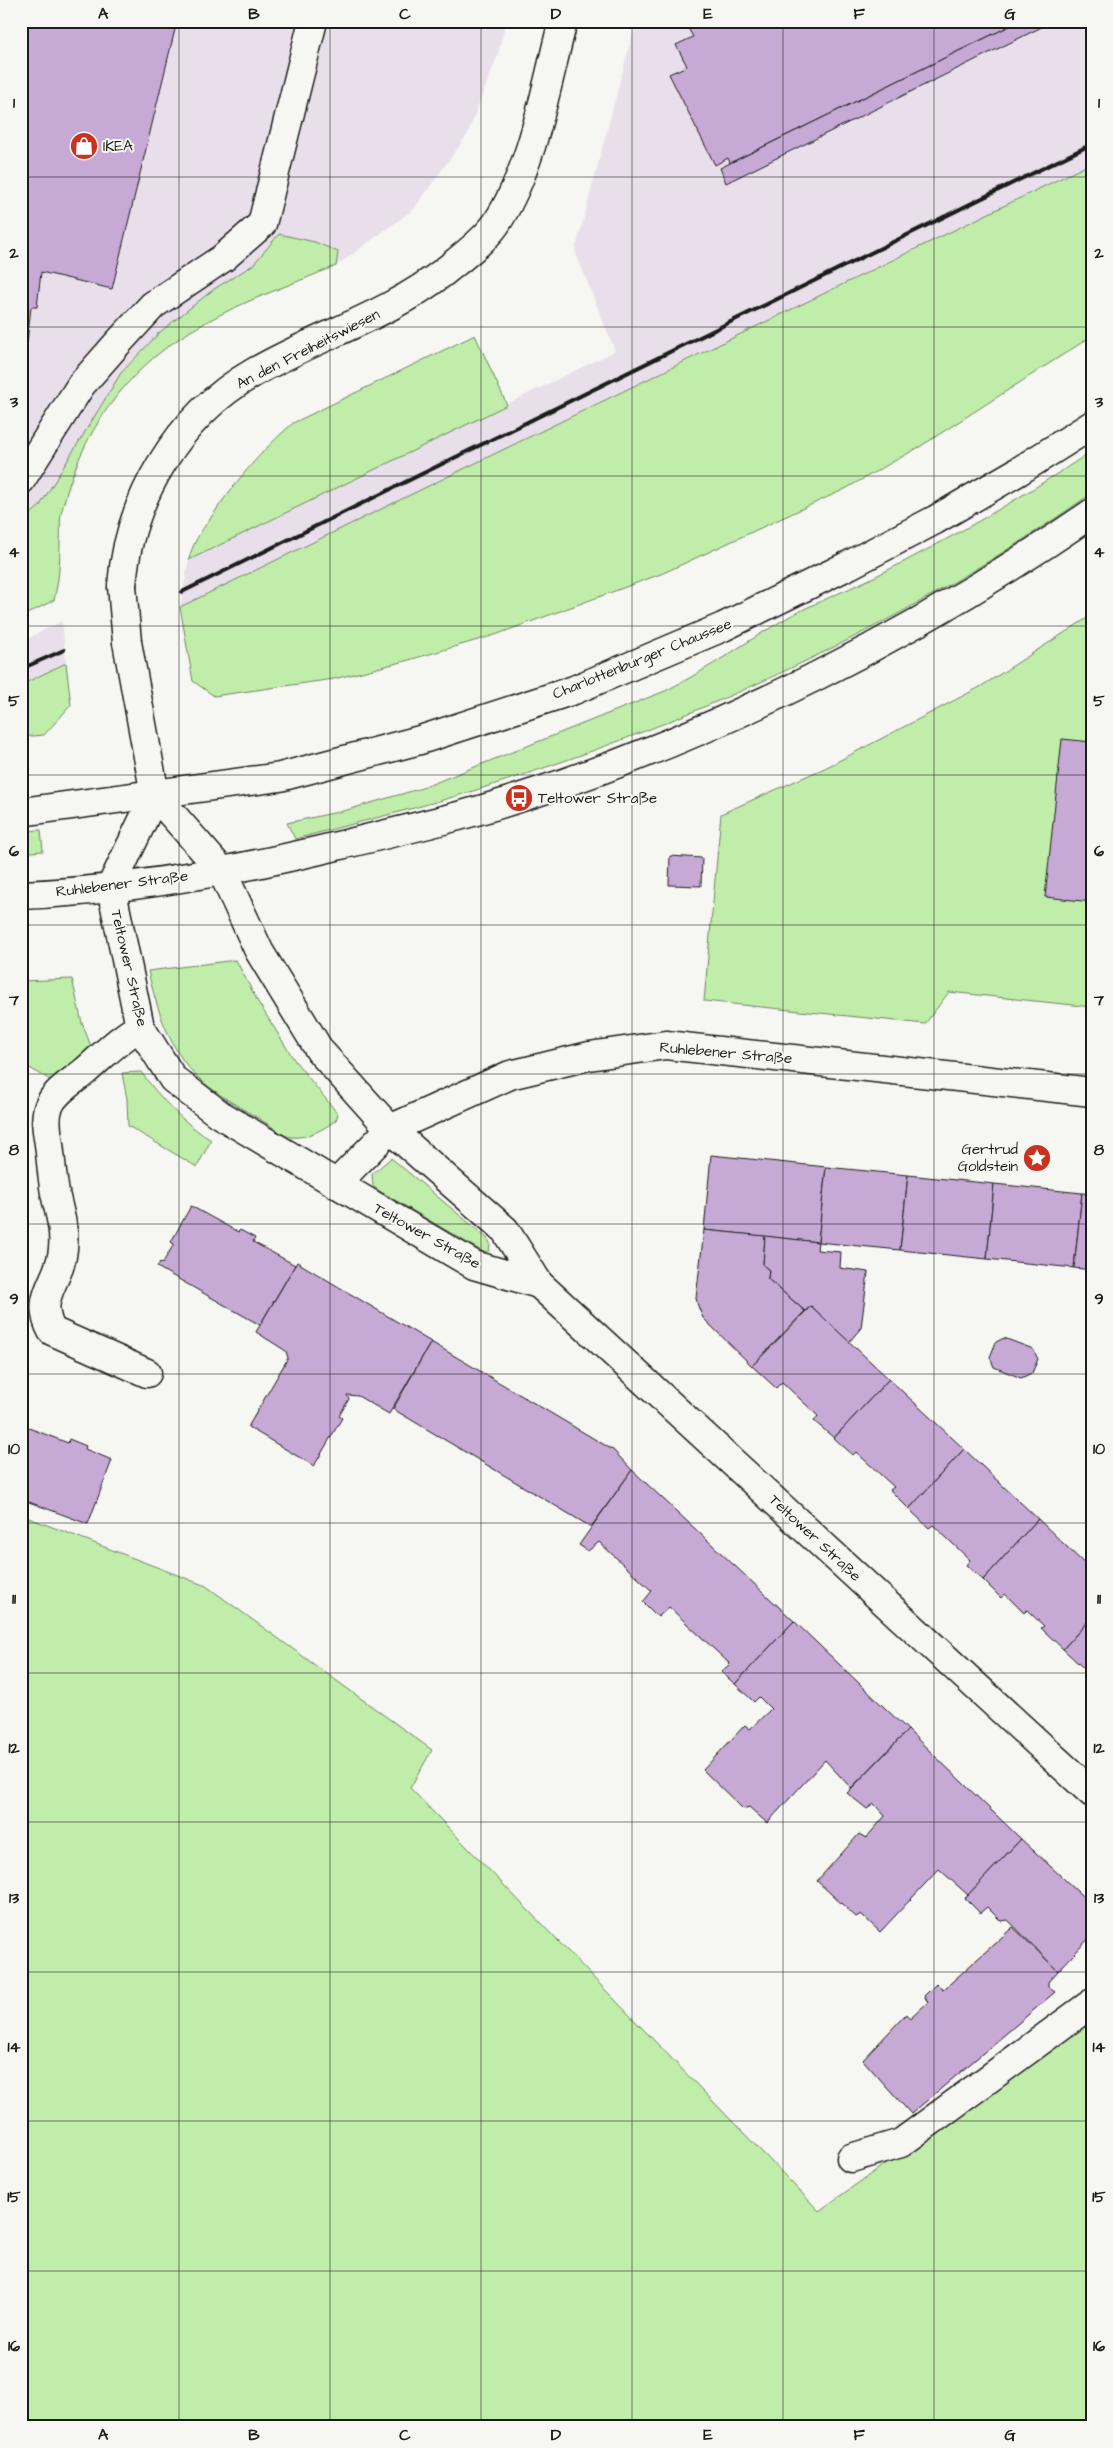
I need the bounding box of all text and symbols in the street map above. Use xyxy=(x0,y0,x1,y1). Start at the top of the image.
text: A xyxy=(98,3,109,25)
text: B xyxy=(248,3,260,25)
text: C xyxy=(399,3,411,25)
text: D xyxy=(551,3,562,25)
text: E xyxy=(703,3,713,25)
text: F xyxy=(853,3,865,25)
text: G xyxy=(1004,3,1016,25)
text: 1 xyxy=(13,92,16,114)
text: 1 xyxy=(1098,92,1101,114)
shop icon: IKEA xyxy=(69,131,99,161)
place label: IKEA xyxy=(103,136,133,157)
text: 2 xyxy=(8,242,19,264)
text: 2 xyxy=(1093,242,1104,264)
street label: An den Freiheitswiesen xyxy=(233,303,384,394)
text: 3 xyxy=(9,391,19,413)
text: 3 xyxy=(1094,391,1104,413)
text: 4 xyxy=(9,541,20,563)
text: 4 xyxy=(1094,541,1105,563)
street label: Charlottenburger Chaussee xyxy=(549,613,735,706)
text: 5 xyxy=(8,690,20,712)
text: 5 xyxy=(1093,690,1105,712)
bus stop icon: Teltower Straße xyxy=(504,783,534,813)
place label: Teltower Straße xyxy=(538,788,657,809)
text: 6 xyxy=(9,840,19,862)
text: 6 xyxy=(1094,840,1104,862)
street label: Ruhlebener Straße xyxy=(55,865,189,903)
street label: Teltower Straße xyxy=(105,908,153,1028)
text: 7 xyxy=(8,989,19,1011)
text: 7 xyxy=(1093,989,1104,1011)
street label: Ruhlebener Straße xyxy=(659,1037,793,1069)
text: 8 xyxy=(9,1139,20,1161)
place label: Gertrud Goldstein xyxy=(958,1139,1018,1177)
text: 8 xyxy=(1094,1139,1105,1161)
place icon: Gertrud Goldstein xyxy=(1022,1143,1052,1173)
street label: Teltower Straße xyxy=(370,1198,484,1274)
text: 9 xyxy=(9,1288,19,1310)
text: 9 xyxy=(1094,1288,1104,1310)
text: 10 xyxy=(8,1438,20,1460)
text: 10 xyxy=(1093,1438,1105,1460)
street label: Teltower Straße xyxy=(764,1490,866,1586)
text: 11 xyxy=(12,1588,17,1610)
text: 11 xyxy=(1097,1588,1102,1610)
text: 12 xyxy=(8,1737,20,1759)
text: 12 xyxy=(1093,1737,1105,1759)
text: 13 xyxy=(9,1887,20,1909)
text: 13 xyxy=(1094,1887,1105,1909)
text: 14 xyxy=(8,2036,21,2058)
text: 14 xyxy=(1093,2036,1106,2058)
text: 15 xyxy=(7,2186,21,2208)
text: 15 xyxy=(1092,2186,1106,2208)
text: 16 xyxy=(8,2335,20,2357)
text: 16 xyxy=(1093,2335,1105,2357)
text: A xyxy=(98,2424,109,2446)
text: B xyxy=(248,2424,260,2446)
text: C xyxy=(399,2424,411,2446)
text: D xyxy=(551,2424,562,2446)
text: E xyxy=(703,2424,713,2446)
text: F xyxy=(853,2424,865,2446)
text: G xyxy=(1004,2424,1016,2446)

